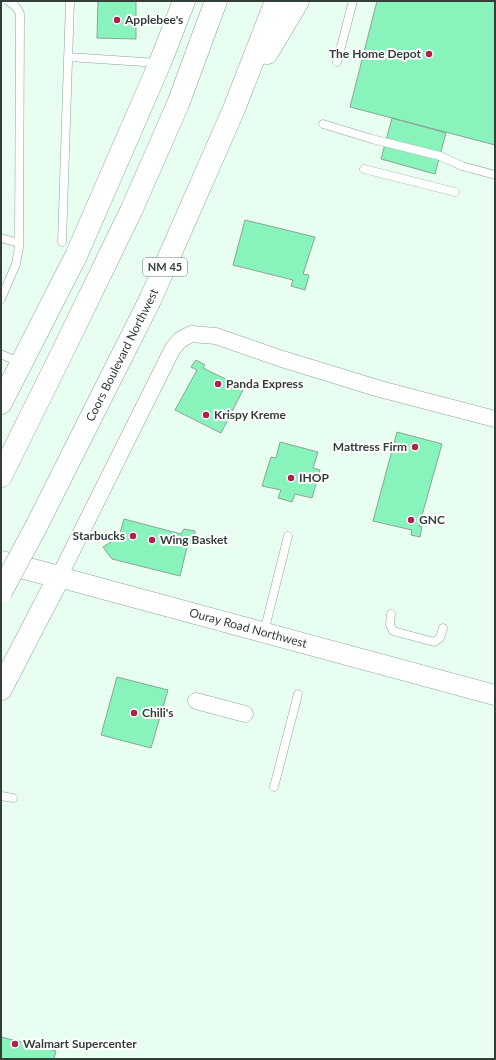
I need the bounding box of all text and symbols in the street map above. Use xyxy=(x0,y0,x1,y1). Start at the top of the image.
place label: Applebee's xyxy=(124,12,183,27)
marker: Applebee's xyxy=(112,15,122,25)
place label: The Home Depot xyxy=(329,46,422,61)
marker: The Home Depot xyxy=(424,49,434,59)
road number: NM 45 xyxy=(143,258,187,276)
street label: Coors Boulevard Northwest xyxy=(82,286,161,424)
place label: Panda Express xyxy=(226,376,303,391)
marker: Panda Express xyxy=(213,379,223,389)
place label: Krispy Kreme xyxy=(214,407,287,422)
marker: Krispy Kreme xyxy=(201,410,211,420)
place label: Mattress Firm xyxy=(333,439,407,454)
marker: Mattress Firm xyxy=(410,442,420,452)
place label: IHOP xyxy=(299,470,330,485)
marker: IHOP xyxy=(286,473,296,483)
place label: GNC xyxy=(419,512,445,527)
marker: GNC xyxy=(406,515,416,525)
place label: Starbucks xyxy=(73,528,125,543)
marker: Starbucks xyxy=(128,531,138,541)
place label: Wing Basket xyxy=(160,532,228,547)
marker: Wing Basket xyxy=(147,535,157,545)
street label: Ouray Road Northwest xyxy=(188,605,310,651)
place label: Chili's xyxy=(142,705,173,720)
marker: Chili's xyxy=(129,708,139,718)
place label: Walmart Supercenter xyxy=(23,1036,137,1051)
marker: Walmart Supercenter xyxy=(10,1039,20,1049)

